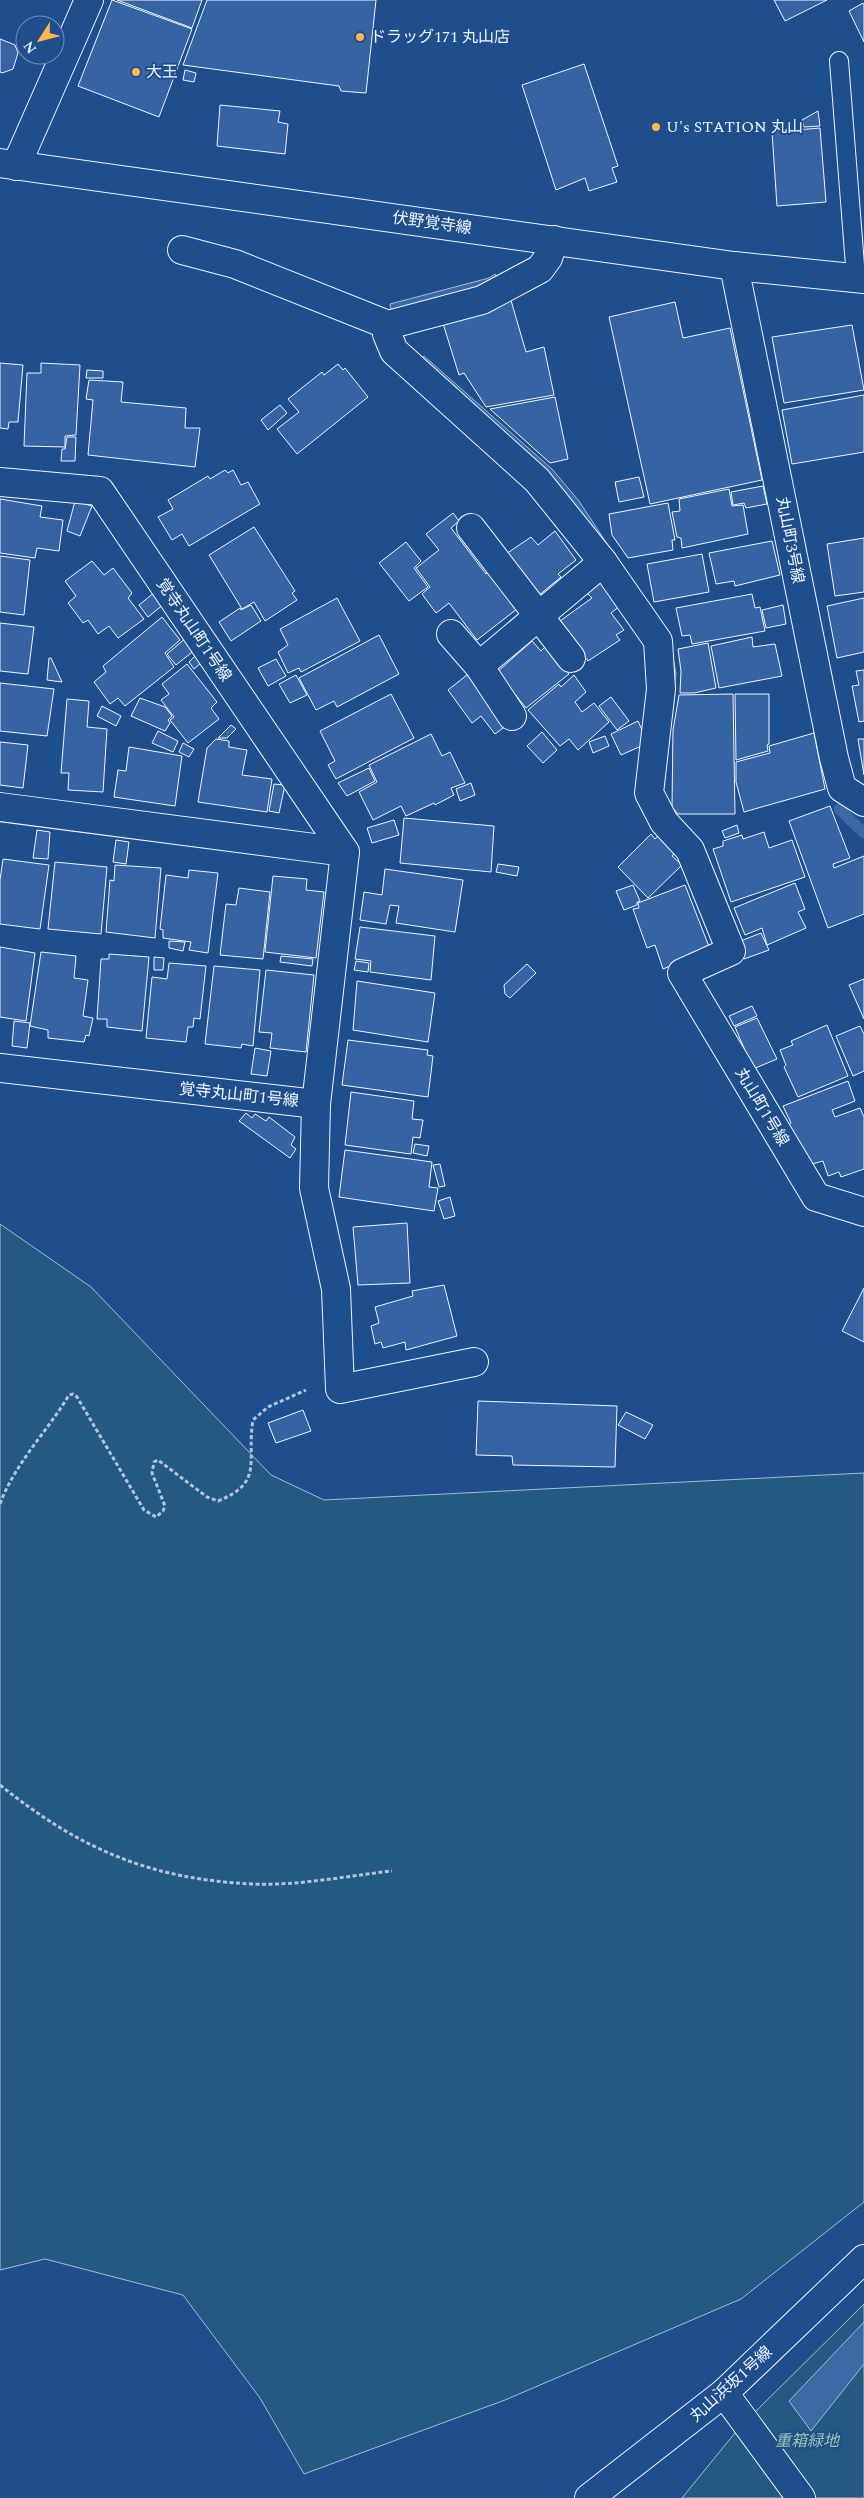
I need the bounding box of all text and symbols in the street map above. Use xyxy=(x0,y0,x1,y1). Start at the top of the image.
north arrow xyxy=(15,15,65,65)
place label: ドラッグ171 丸山店 xyxy=(370,25,510,49)
marker: ドラッグ171 丸山店 xyxy=(354,31,366,43)
text: N xyxy=(18,37,42,58)
place label: 大王 xyxy=(146,60,178,84)
marker: 大王 xyxy=(130,66,142,78)
place label: U's STATION 丸山 xyxy=(666,115,803,139)
marker: U's STATION 丸山 xyxy=(650,121,662,133)
street label: 伏野覚寺線 xyxy=(391,206,473,240)
street label: 丸山町3号線 xyxy=(770,495,810,585)
street label: 覚寺丸山町1号線 xyxy=(150,574,238,686)
street label: 丸山町1号線 xyxy=(729,1063,795,1151)
street label: 覚寺丸山町1号線 xyxy=(178,1077,300,1113)
street label: 丸山浜坂1号線 xyxy=(684,2340,778,2428)
park label: 重箱緑地 xyxy=(775,2429,841,2453)

